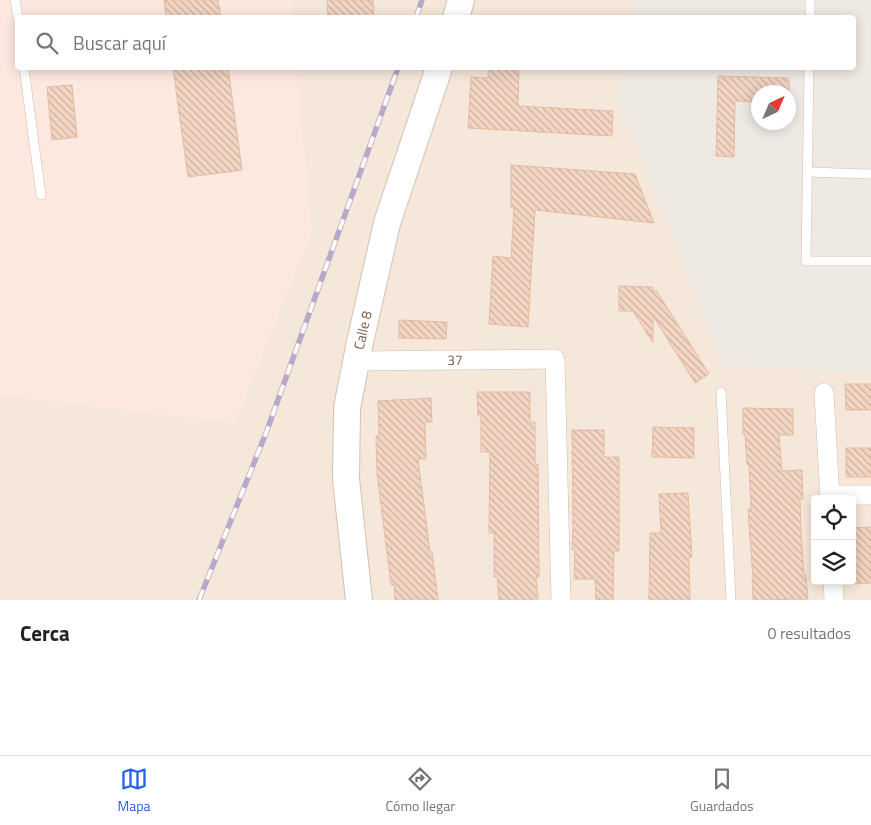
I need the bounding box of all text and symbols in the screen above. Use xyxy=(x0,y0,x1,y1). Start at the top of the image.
search box xyxy=(15,15,856,70)
text: Buscar aquí xyxy=(73,28,166,57)
icon: search xyxy=(33,29,61,57)
north arrow xyxy=(751,85,796,130)
street label: Calle 8 xyxy=(348,309,377,351)
street label: 37 xyxy=(447,349,463,370)
map controls xyxy=(811,495,856,585)
button: locate xyxy=(811,495,856,540)
button: layers xyxy=(811,540,856,585)
text: Cerca xyxy=(20,617,70,649)
text: 0 resultados xyxy=(767,621,851,645)
tab: Mapa xyxy=(117,765,151,816)
tab: Cómo llegar xyxy=(386,765,455,816)
tab: Guardados xyxy=(690,765,754,816)

